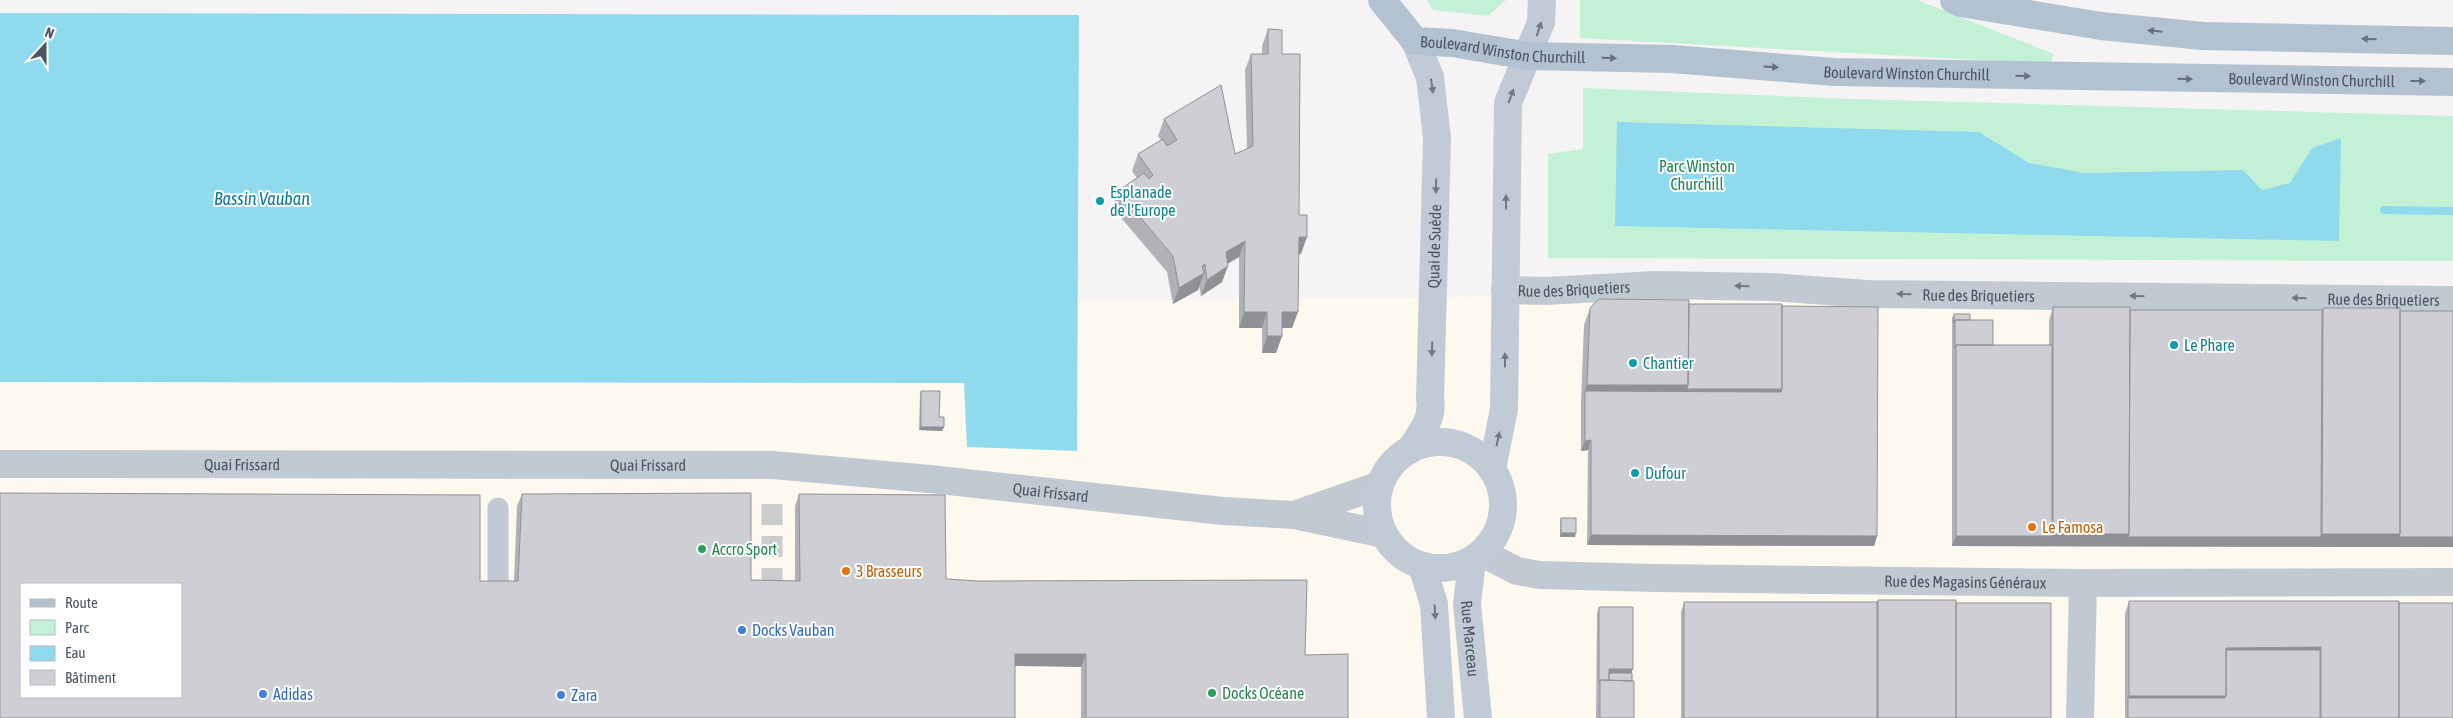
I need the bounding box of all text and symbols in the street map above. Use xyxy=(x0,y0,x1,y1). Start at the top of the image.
north arrow xyxy=(20,20,70,70)
one-way arrow xyxy=(1535,21,1543,36)
text: N xyxy=(43,24,56,42)
one-way arrow xyxy=(2146,27,2162,35)
street label: Boulevard Winston Churchill xyxy=(1420,32,1586,66)
one-way arrow xyxy=(2361,35,2377,43)
one-way arrow xyxy=(1601,54,1617,62)
street label: Boulevard Winston Churchill xyxy=(1823,62,1991,84)
one-way arrow xyxy=(1764,63,1780,71)
street label: Boulevard Winston Churchill xyxy=(2228,69,2396,90)
one-way arrow xyxy=(2015,72,2031,80)
one-way arrow xyxy=(2177,75,2193,83)
one-way arrow xyxy=(2410,77,2426,85)
one-way arrow xyxy=(1428,78,1436,94)
one-way arrow xyxy=(1507,88,1515,103)
park label: Parc Winston Churchill xyxy=(1659,157,1735,193)
one-way arrow xyxy=(1432,179,1440,195)
place label: Esplanade de l'Europe xyxy=(1110,183,1176,220)
water label: Bassin Vauban xyxy=(214,188,310,209)
one-way arrow xyxy=(1502,194,1510,210)
marker: Esplanade de l'Europe xyxy=(1094,195,1106,207)
street label: Quai de Suède xyxy=(1424,204,1444,289)
street label: Rue des Briquetiers xyxy=(1518,277,1631,300)
one-way arrow xyxy=(1734,282,1750,290)
street label: Rue des Briquetiers xyxy=(1922,286,2035,305)
one-way arrow xyxy=(1896,290,1912,298)
street label: Rue des Briquetiers xyxy=(2327,290,2440,309)
one-way arrow xyxy=(2129,292,2145,300)
one-way arrow xyxy=(2291,294,2307,302)
place label: Le Phare xyxy=(2184,336,2235,354)
marker: Le Phare xyxy=(2168,339,2180,351)
one-way arrow xyxy=(1428,341,1436,357)
one-way arrow xyxy=(1501,352,1509,368)
place label: Chantier xyxy=(1643,354,1694,372)
marker: Chantier xyxy=(1627,357,1639,369)
one-way arrow xyxy=(1494,431,1502,446)
street label: Quai Frissard xyxy=(204,455,280,473)
street label: Quai Frissard xyxy=(610,456,686,474)
place label: Dufour xyxy=(1645,464,1686,482)
marker: Dufour xyxy=(1629,467,1641,479)
street label: Quai Frissard xyxy=(1012,479,1089,505)
place label: Le Famosa xyxy=(2042,518,2103,536)
marker: Le Famosa xyxy=(2026,521,2038,533)
place label: Accro Sport xyxy=(712,540,777,559)
marker: Accro Sport xyxy=(696,543,708,555)
place label: 3 Brasseurs xyxy=(856,562,922,580)
marker: 3 Brasseurs xyxy=(840,565,852,577)
street label: Rue des Magasins Généraux xyxy=(1884,572,2047,592)
legend xyxy=(20,583,182,698)
text: Route xyxy=(65,594,98,611)
street label: Rue Marceau xyxy=(1458,600,1483,678)
one-way arrow xyxy=(1431,605,1439,621)
text: Parc xyxy=(65,619,89,636)
place label: Docks Vauban xyxy=(752,621,835,639)
marker: Docks Vauban xyxy=(736,624,748,636)
text: Eau xyxy=(65,644,86,661)
text: Bâtiment xyxy=(65,669,116,686)
place label: Docks Océane xyxy=(1222,684,1304,702)
place label: Adidas xyxy=(273,685,313,703)
place label: Zara xyxy=(571,686,597,704)
marker: Docks Océane xyxy=(1206,687,1218,699)
marker: Adidas xyxy=(257,688,269,700)
marker: Zara xyxy=(555,689,567,701)

